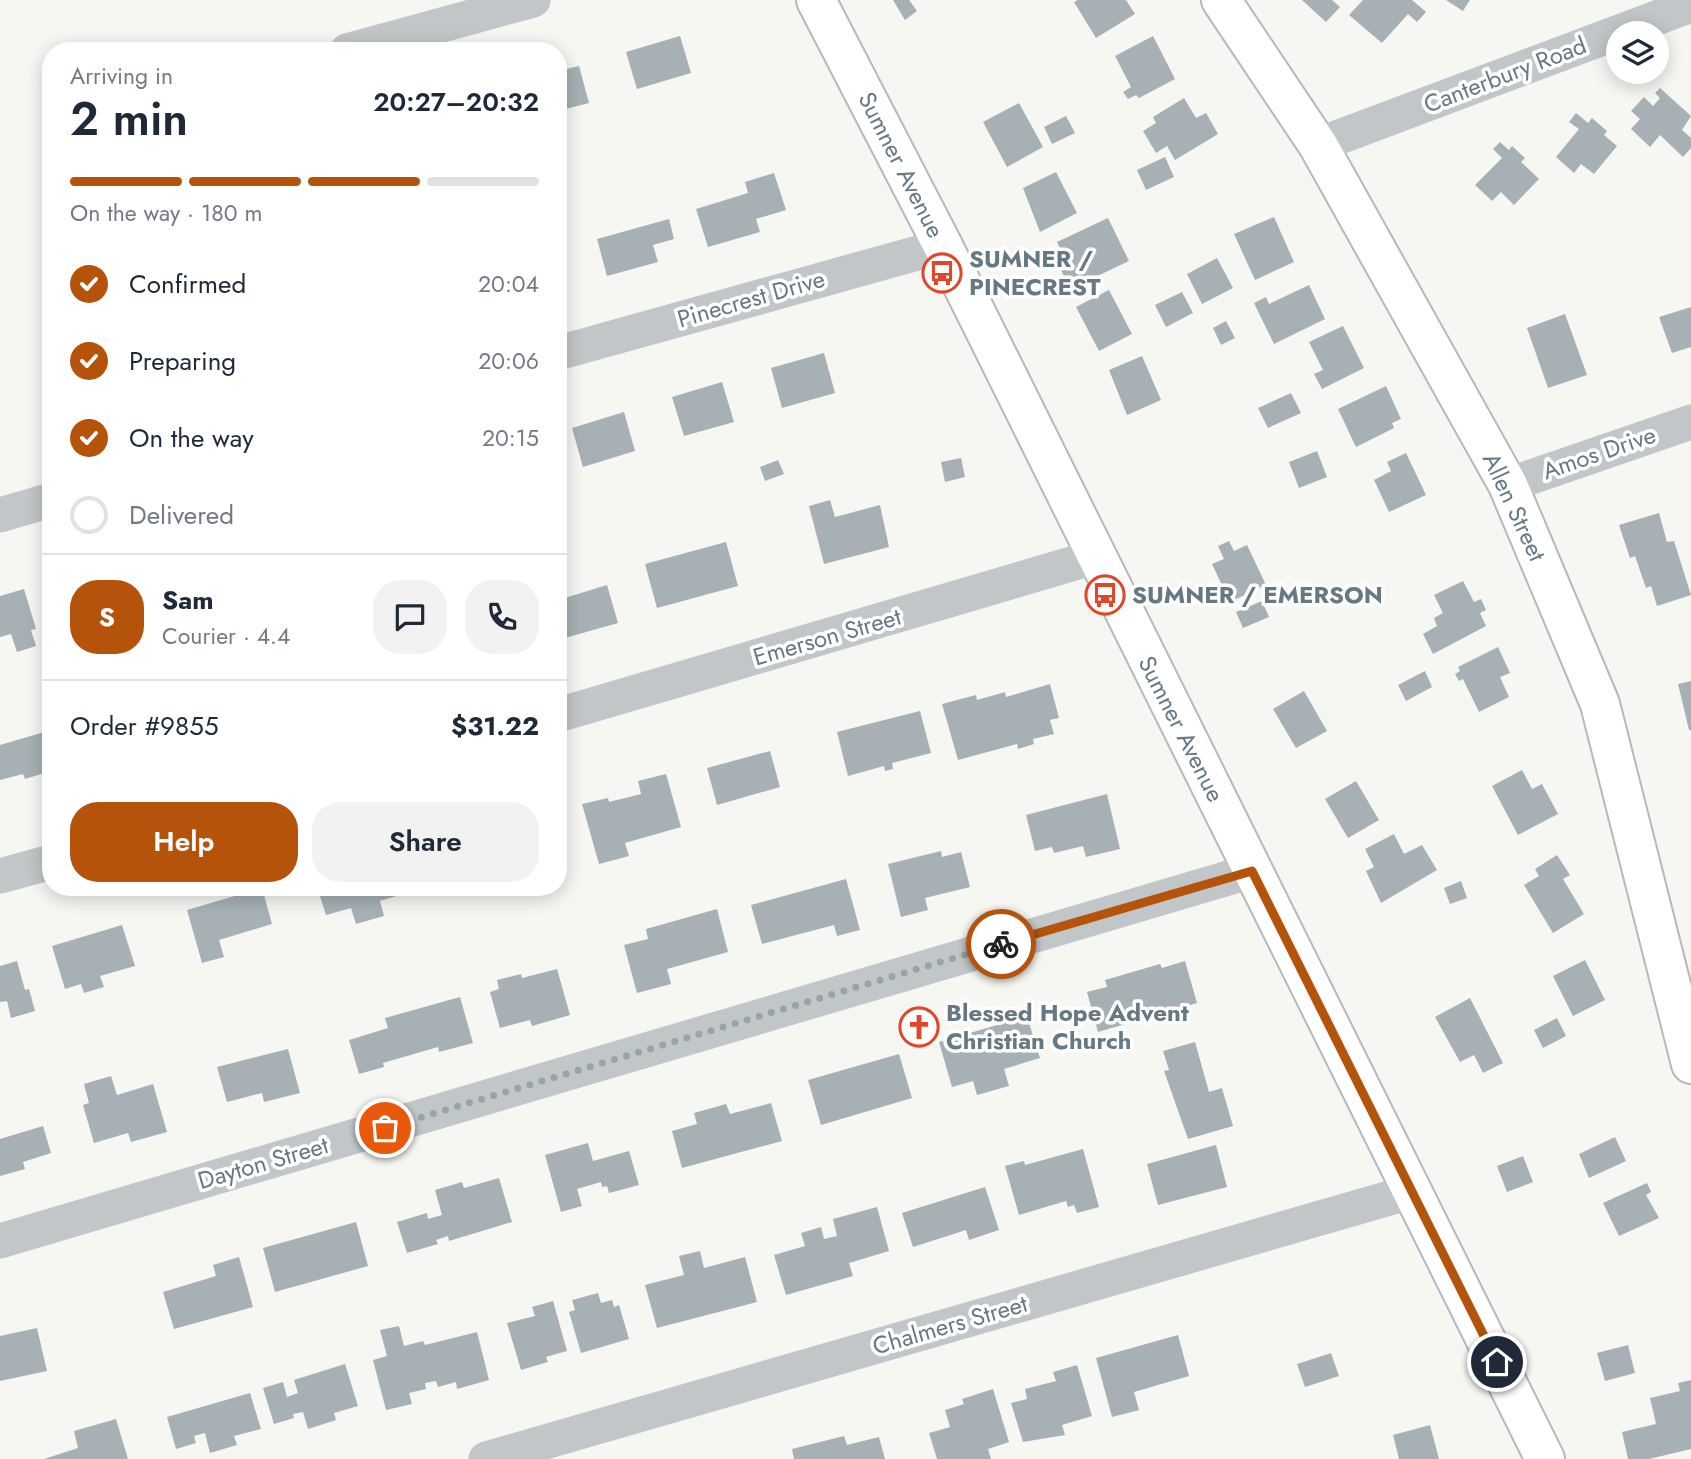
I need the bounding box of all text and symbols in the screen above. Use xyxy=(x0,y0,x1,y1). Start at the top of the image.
map controls xyxy=(1606,21,1669,84)
button: layers xyxy=(1606,21,1669,84)
street label: Canterbury Road xyxy=(1418,27,1591,122)
text: Arriving in xyxy=(70,59,173,93)
text: 20:27–20:32 xyxy=(373,83,539,121)
text: 2 min xyxy=(70,86,188,152)
street label: Sumner Avenue xyxy=(850,86,953,244)
text: On the way · 180 m xyxy=(70,196,262,230)
place label: SUMNER / PINECREST xyxy=(969,241,1101,304)
bus stop icon: SUMNER / PINECREST xyxy=(921,252,963,294)
street label: Pinecrest Drive xyxy=(673,261,829,336)
icon: check xyxy=(70,265,108,303)
text: Confirmed xyxy=(129,265,246,303)
text: 20:04 xyxy=(478,267,539,301)
icon: check xyxy=(70,342,108,380)
text: Preparing xyxy=(129,342,236,380)
text: 20:06 xyxy=(478,344,539,378)
street label: Amos Drive xyxy=(1537,417,1660,488)
icon: check xyxy=(70,419,108,457)
text: On the way xyxy=(129,419,254,457)
text: 20:15 xyxy=(482,421,539,455)
street label: Allen Street xyxy=(1474,447,1555,567)
text: Delivered xyxy=(129,496,234,534)
bus stop icon: SUMNER / EMERSON xyxy=(1084,574,1126,616)
place label: SUMNER / EMERSON xyxy=(1132,577,1383,612)
button: chat xyxy=(373,580,447,654)
button: phone xyxy=(465,580,539,654)
text: Sam xyxy=(162,581,214,619)
text: S xyxy=(99,598,115,636)
street label: Emerson Street xyxy=(749,599,905,674)
text: Courier · 4.4 xyxy=(162,619,290,653)
street label: Sumner Avenue xyxy=(1130,650,1233,808)
text: Order #9855 xyxy=(70,707,219,745)
text: $31.22 xyxy=(451,707,539,745)
button: Help xyxy=(70,802,298,882)
button: Share xyxy=(312,802,539,882)
courier xyxy=(966,909,1036,979)
icon: bike xyxy=(982,925,1020,963)
place label: Blessed Hope Advent Christian Church xyxy=(946,995,1189,1058)
church icon: Blessed Hope Advent Christian Church xyxy=(898,1006,940,1048)
pin xyxy=(355,1098,415,1158)
icon: bag xyxy=(366,1109,404,1147)
street label: Dayton Street xyxy=(194,1127,332,1198)
street label: Chalmers Street xyxy=(868,1286,1032,1363)
pin xyxy=(1467,1332,1527,1392)
icon: home xyxy=(1478,1343,1516,1381)

